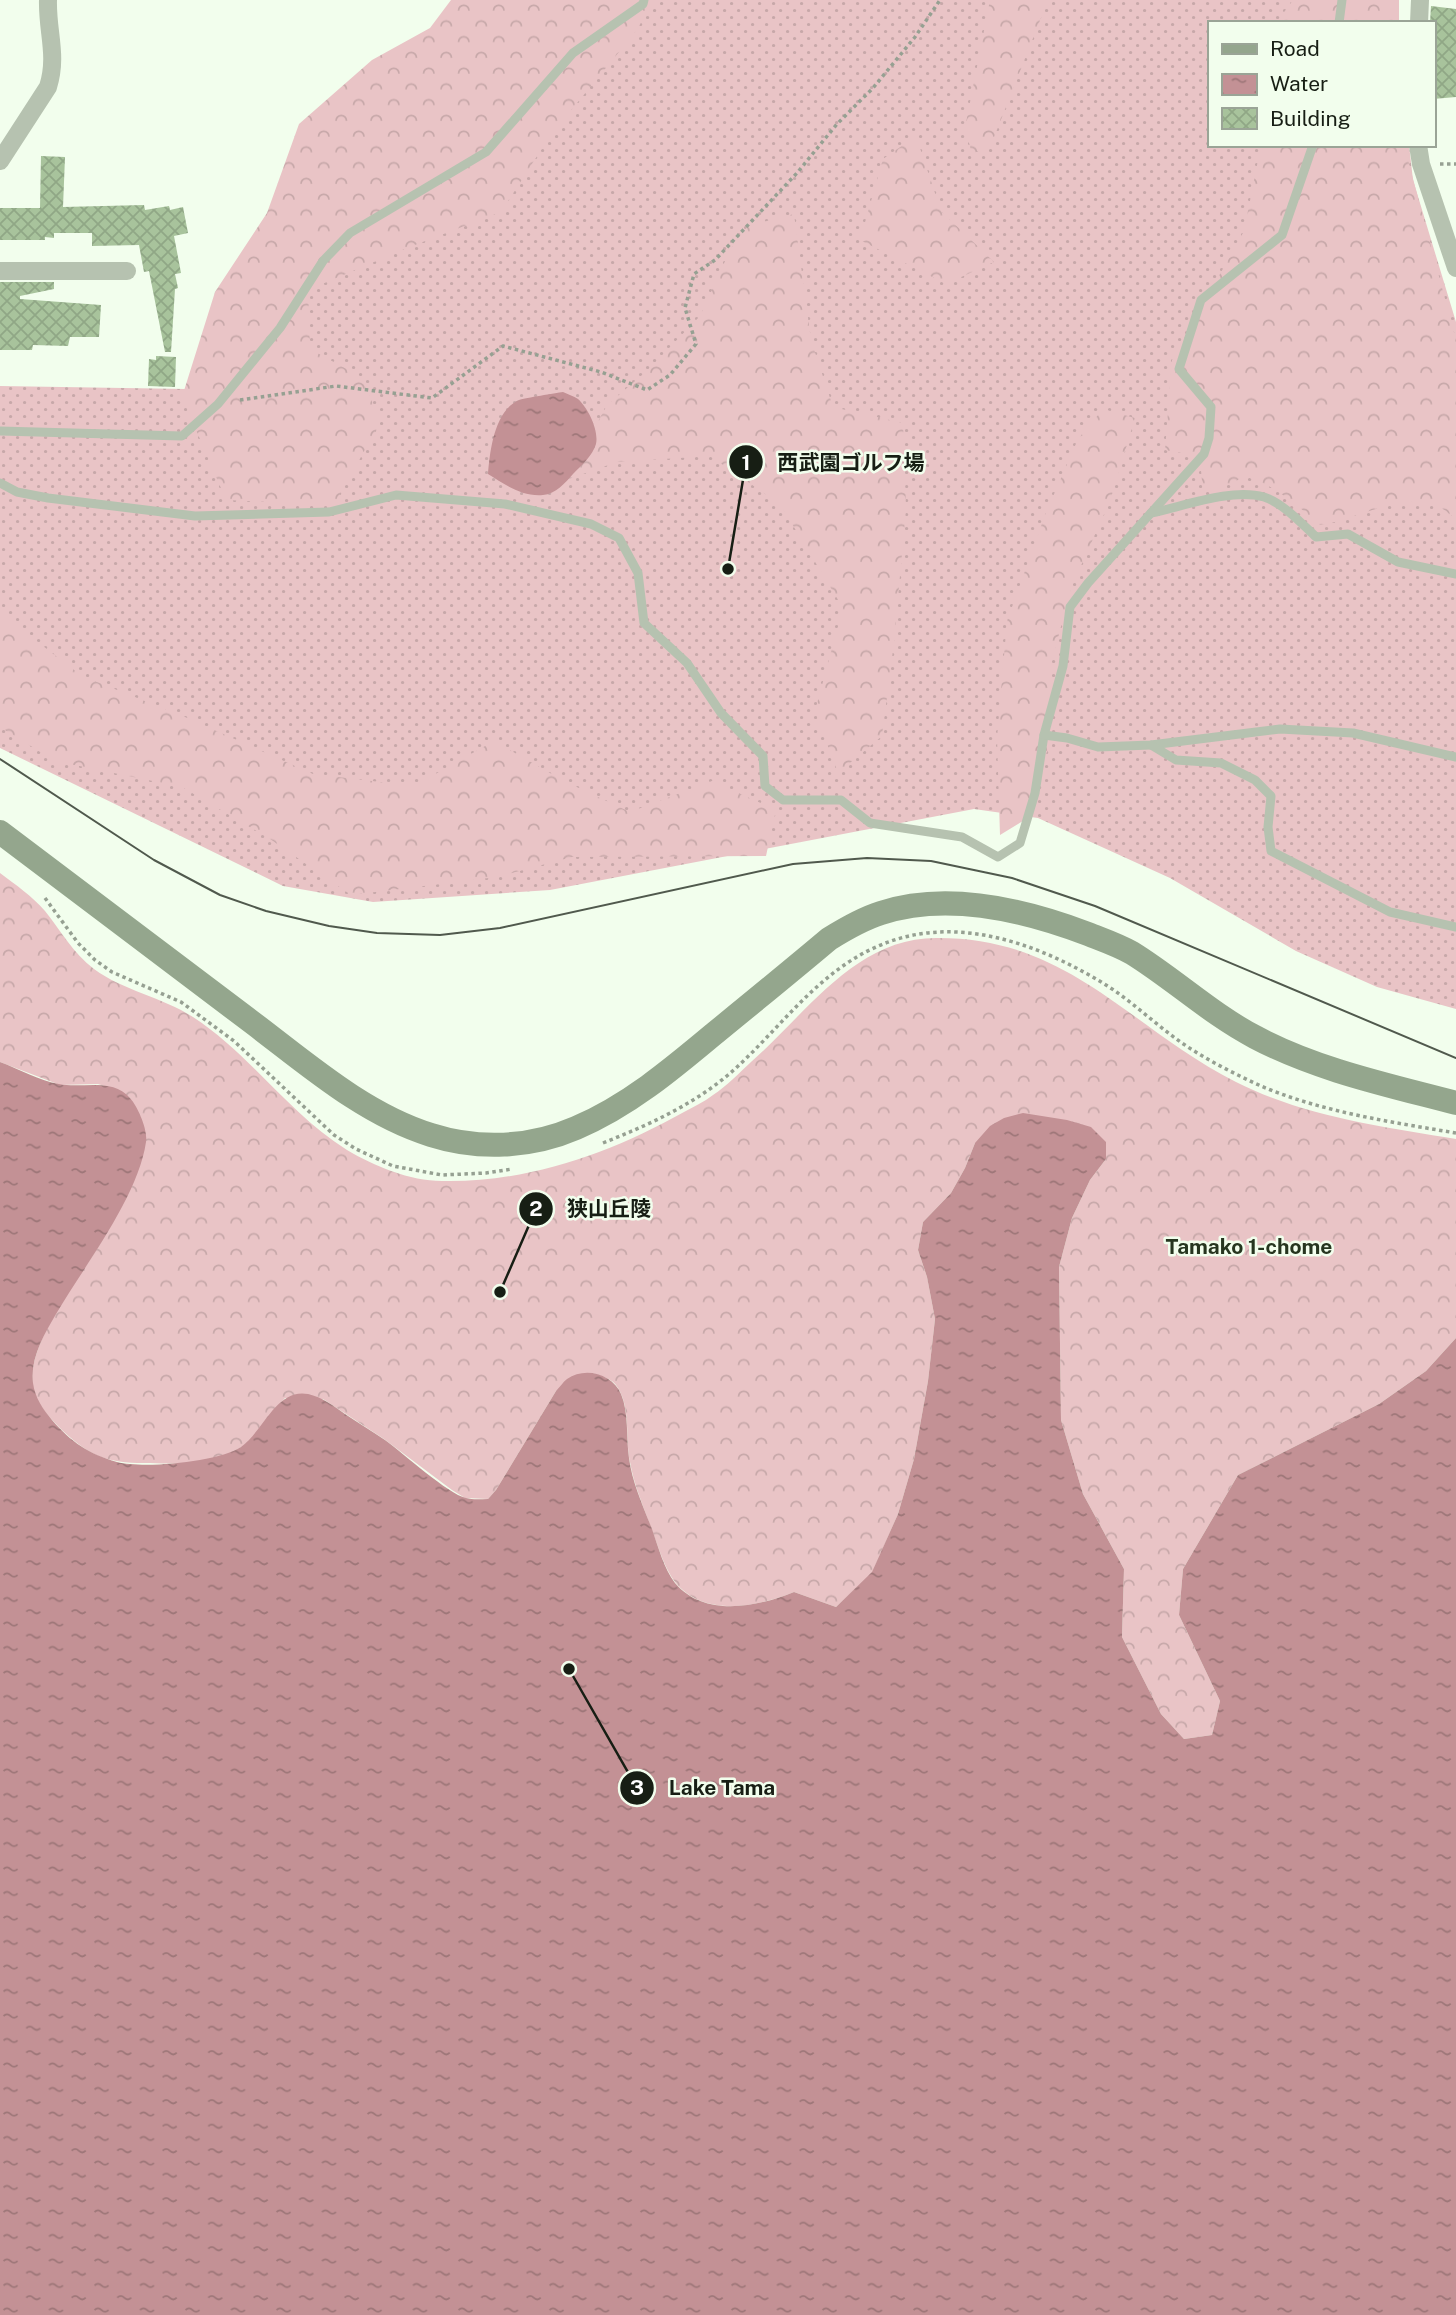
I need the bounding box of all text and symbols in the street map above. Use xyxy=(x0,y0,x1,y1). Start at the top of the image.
legend xyxy=(1208,21,1435,147)
text: Road xyxy=(1270,36,1320,61)
text: Water xyxy=(1270,71,1328,96)
text: Building xyxy=(1270,106,1351,131)
callout: 西武園ゴルフ場 xyxy=(729,441,939,483)
text: 1 xyxy=(742,450,751,475)
text: 西武園ゴルフ場 xyxy=(778,450,925,475)
callout: 狭山丘陵 xyxy=(518,1188,665,1230)
text: 2 xyxy=(529,1196,543,1221)
text: 狭山丘陵 xyxy=(567,1196,651,1221)
district label: Tamako 1-chome xyxy=(1166,1234,1332,1259)
callout: Lake Tama xyxy=(620,1767,789,1809)
text: 3 xyxy=(630,1775,644,1800)
text: Lake Tama xyxy=(669,1775,775,1800)

